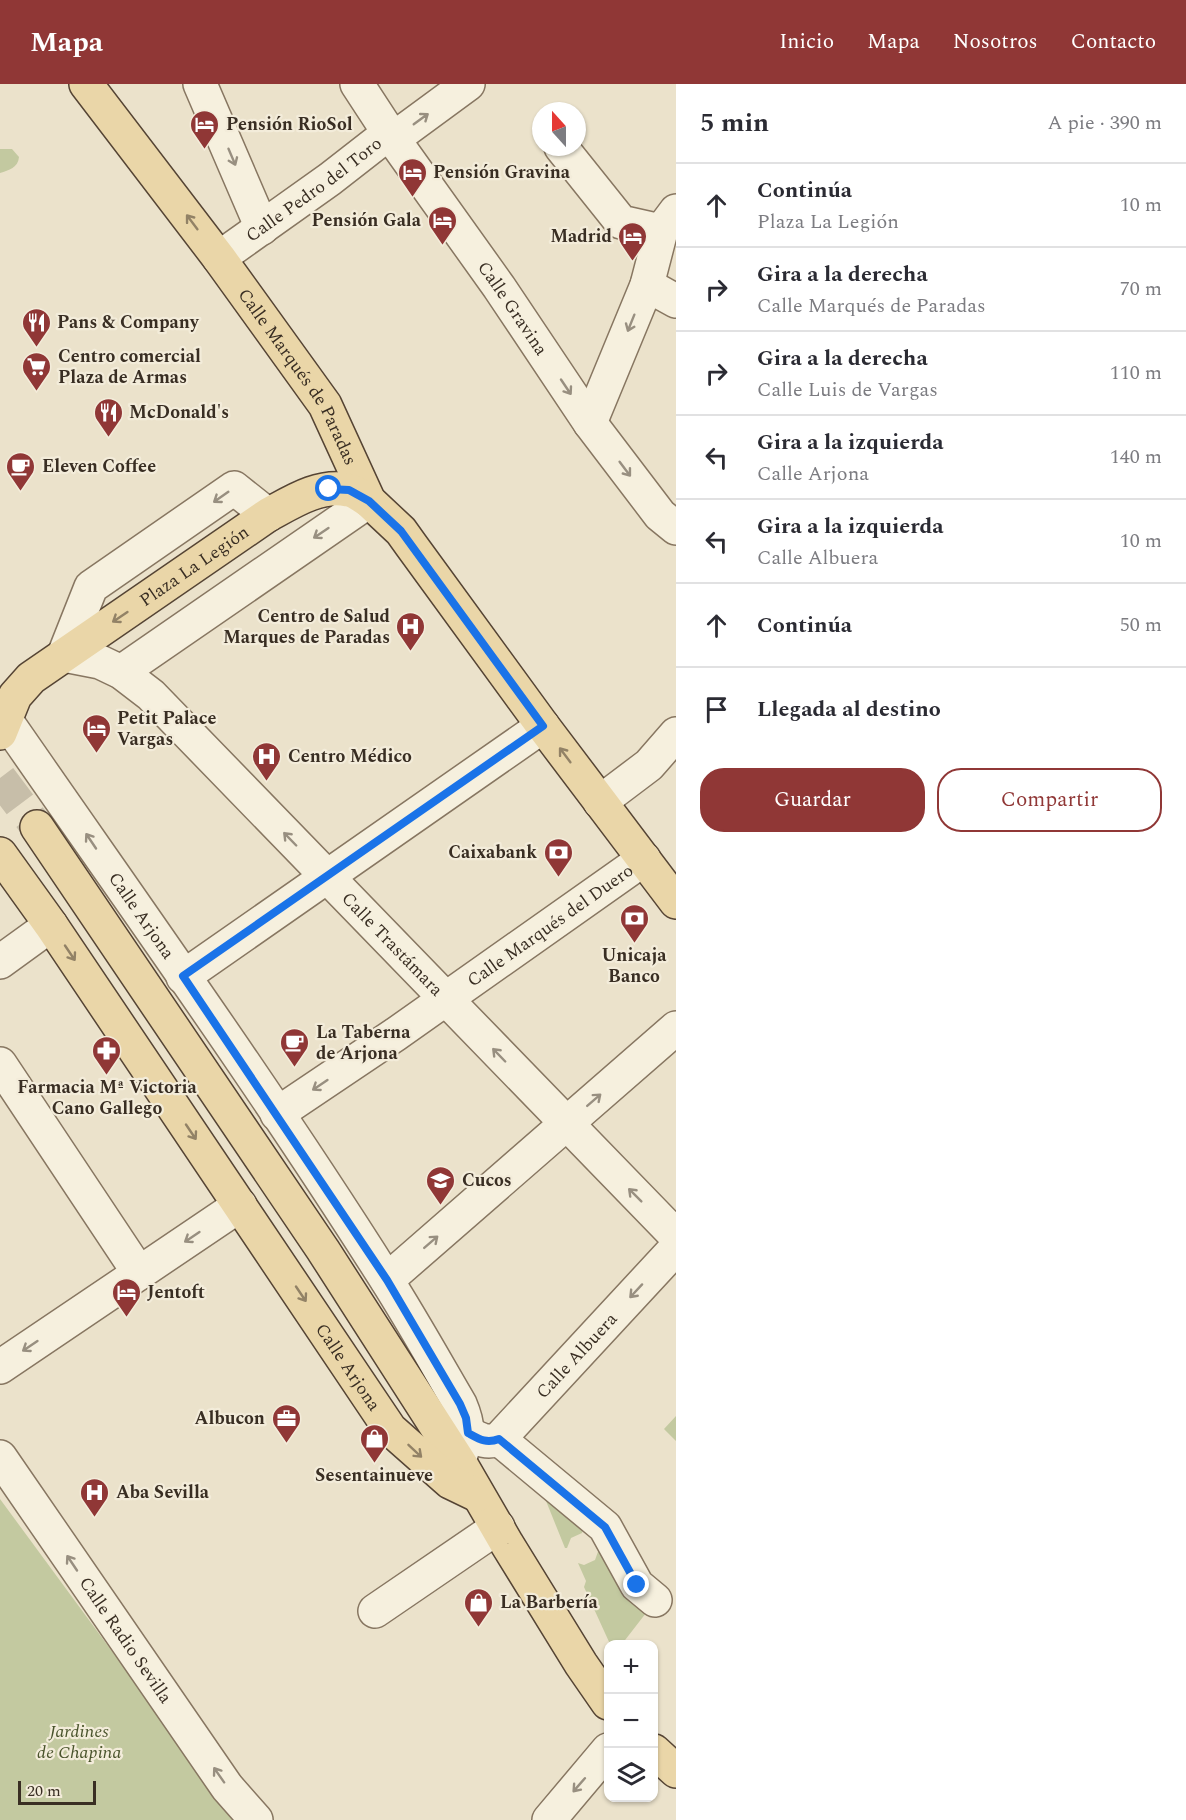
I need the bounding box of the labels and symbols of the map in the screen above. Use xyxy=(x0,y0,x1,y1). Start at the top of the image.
north arrow xyxy=(532,102,586,156)
hotel icon: Pensión RioSol xyxy=(189,108,221,150)
place label: Pensión RioSol xyxy=(226,111,353,138)
one-way arrow xyxy=(412,112,428,125)
street label: Calle Pedro del Toro xyxy=(240,130,388,249)
one-way arrow xyxy=(227,148,238,166)
hotel icon: Pensión Gravina xyxy=(396,156,428,198)
place label: Pensión Gravina xyxy=(433,159,571,186)
hotel icon: Pensión Gala xyxy=(426,204,458,246)
place label: Pensión Gala xyxy=(311,207,422,234)
one-way arrow xyxy=(186,215,198,231)
hotel icon: Madrid xyxy=(617,220,649,262)
place label: Madrid xyxy=(550,223,613,250)
street label: Calle Gravina xyxy=(471,256,554,361)
street label: Calle Marqués de Paradas xyxy=(231,283,364,470)
restaurant icon: Pans & Company xyxy=(20,306,52,348)
place label: Pans & Company xyxy=(57,309,200,336)
one-way arrow xyxy=(625,313,636,331)
place label: Centro comercial Plaza de Armas xyxy=(58,343,201,391)
supermarket icon: Centro comercial Plaza de Armas xyxy=(21,350,53,392)
one-way arrow xyxy=(560,379,572,395)
restaurant icon: McDonald's xyxy=(92,396,124,438)
place label: McDonald's xyxy=(129,399,229,426)
cafe icon: Eleven Coffee xyxy=(5,450,37,492)
place label: Eleven Coffee xyxy=(42,453,156,480)
one-way arrow xyxy=(619,461,631,477)
route start xyxy=(315,475,341,501)
one-way arrow xyxy=(214,491,230,503)
street label: Plaza La Legión xyxy=(134,519,255,614)
one-way arrow xyxy=(313,527,330,539)
place label: Centro de Salud Marques de Paradas xyxy=(223,603,390,651)
hospital icon: Centro de Salud Marques de Paradas xyxy=(395,610,427,652)
one-way arrow xyxy=(112,611,129,623)
place label: Petit Palace Vargas xyxy=(117,705,216,753)
hotel icon: Petit Palace Vargas xyxy=(80,712,112,754)
hospital icon: Centro Médico xyxy=(251,740,283,782)
place label: Centro Médico xyxy=(288,743,412,770)
one-way arrow xyxy=(559,748,571,764)
one-way arrow xyxy=(283,832,298,847)
one-way arrow xyxy=(85,834,97,850)
bank icon: Caixabank xyxy=(542,836,574,878)
place label: Caixabank xyxy=(448,839,537,866)
street label: Calle Marqués del Duero xyxy=(462,857,639,994)
street label: Calle Arjona xyxy=(101,867,181,965)
street label: Calle Trastámara xyxy=(335,886,449,1003)
bank icon: Unicaja Banco xyxy=(618,902,650,944)
place label: Unicaja Banco xyxy=(601,942,667,990)
one-way arrow xyxy=(64,945,76,961)
place label: La Taberna de Arjona xyxy=(316,1019,411,1067)
cafe icon: La Taberna de Arjona xyxy=(279,1026,311,1068)
pharmacy icon: Farmacia Mª Victoria Cano Gallego xyxy=(91,1034,123,1076)
one-way arrow xyxy=(491,1048,506,1063)
place label: Farmacia Mª Victoria Cano Gallego xyxy=(17,1074,197,1122)
one-way arrow xyxy=(313,1079,329,1091)
one-way arrow xyxy=(586,1093,601,1107)
one-way arrow xyxy=(185,1124,197,1140)
school or university icon: Cucos xyxy=(425,1164,457,1206)
place label: Cucos xyxy=(462,1167,512,1194)
one-way arrow xyxy=(628,1187,642,1202)
one-way arrow xyxy=(184,1231,200,1243)
one-way arrow xyxy=(423,1235,439,1248)
hotel icon: Jentoft xyxy=(110,1276,142,1318)
place label: Jentoft xyxy=(147,1279,205,1306)
one-way arrow xyxy=(629,1283,643,1298)
one-way arrow xyxy=(295,1285,307,1302)
street label: Calle Albuera xyxy=(530,1306,624,1405)
street label: Calle Arjona xyxy=(308,1318,387,1417)
one-way arrow xyxy=(22,1341,39,1353)
office icon: Albucon xyxy=(270,1402,302,1444)
place label: Albucon xyxy=(195,1405,265,1432)
shop icon: Sesentainueve xyxy=(358,1422,390,1464)
one-way arrow xyxy=(407,1444,422,1458)
place label: Sesentainueve xyxy=(315,1462,433,1489)
hospital icon: Aba Sevilla xyxy=(79,1476,111,1518)
place label: Aba Sevilla xyxy=(116,1479,210,1506)
one-way arrow xyxy=(66,1555,78,1571)
street label: Calle Radio Sevilla xyxy=(72,1571,179,1709)
route end xyxy=(623,1571,649,1597)
shop icon: La Barbería xyxy=(463,1586,495,1628)
place label: La Barbería xyxy=(500,1589,599,1616)
park label: Jardines de Chapina xyxy=(37,1718,121,1766)
one-way arrow xyxy=(213,1767,225,1784)
one-way arrow xyxy=(572,1777,585,1793)
scale bar xyxy=(18,1778,96,1806)

